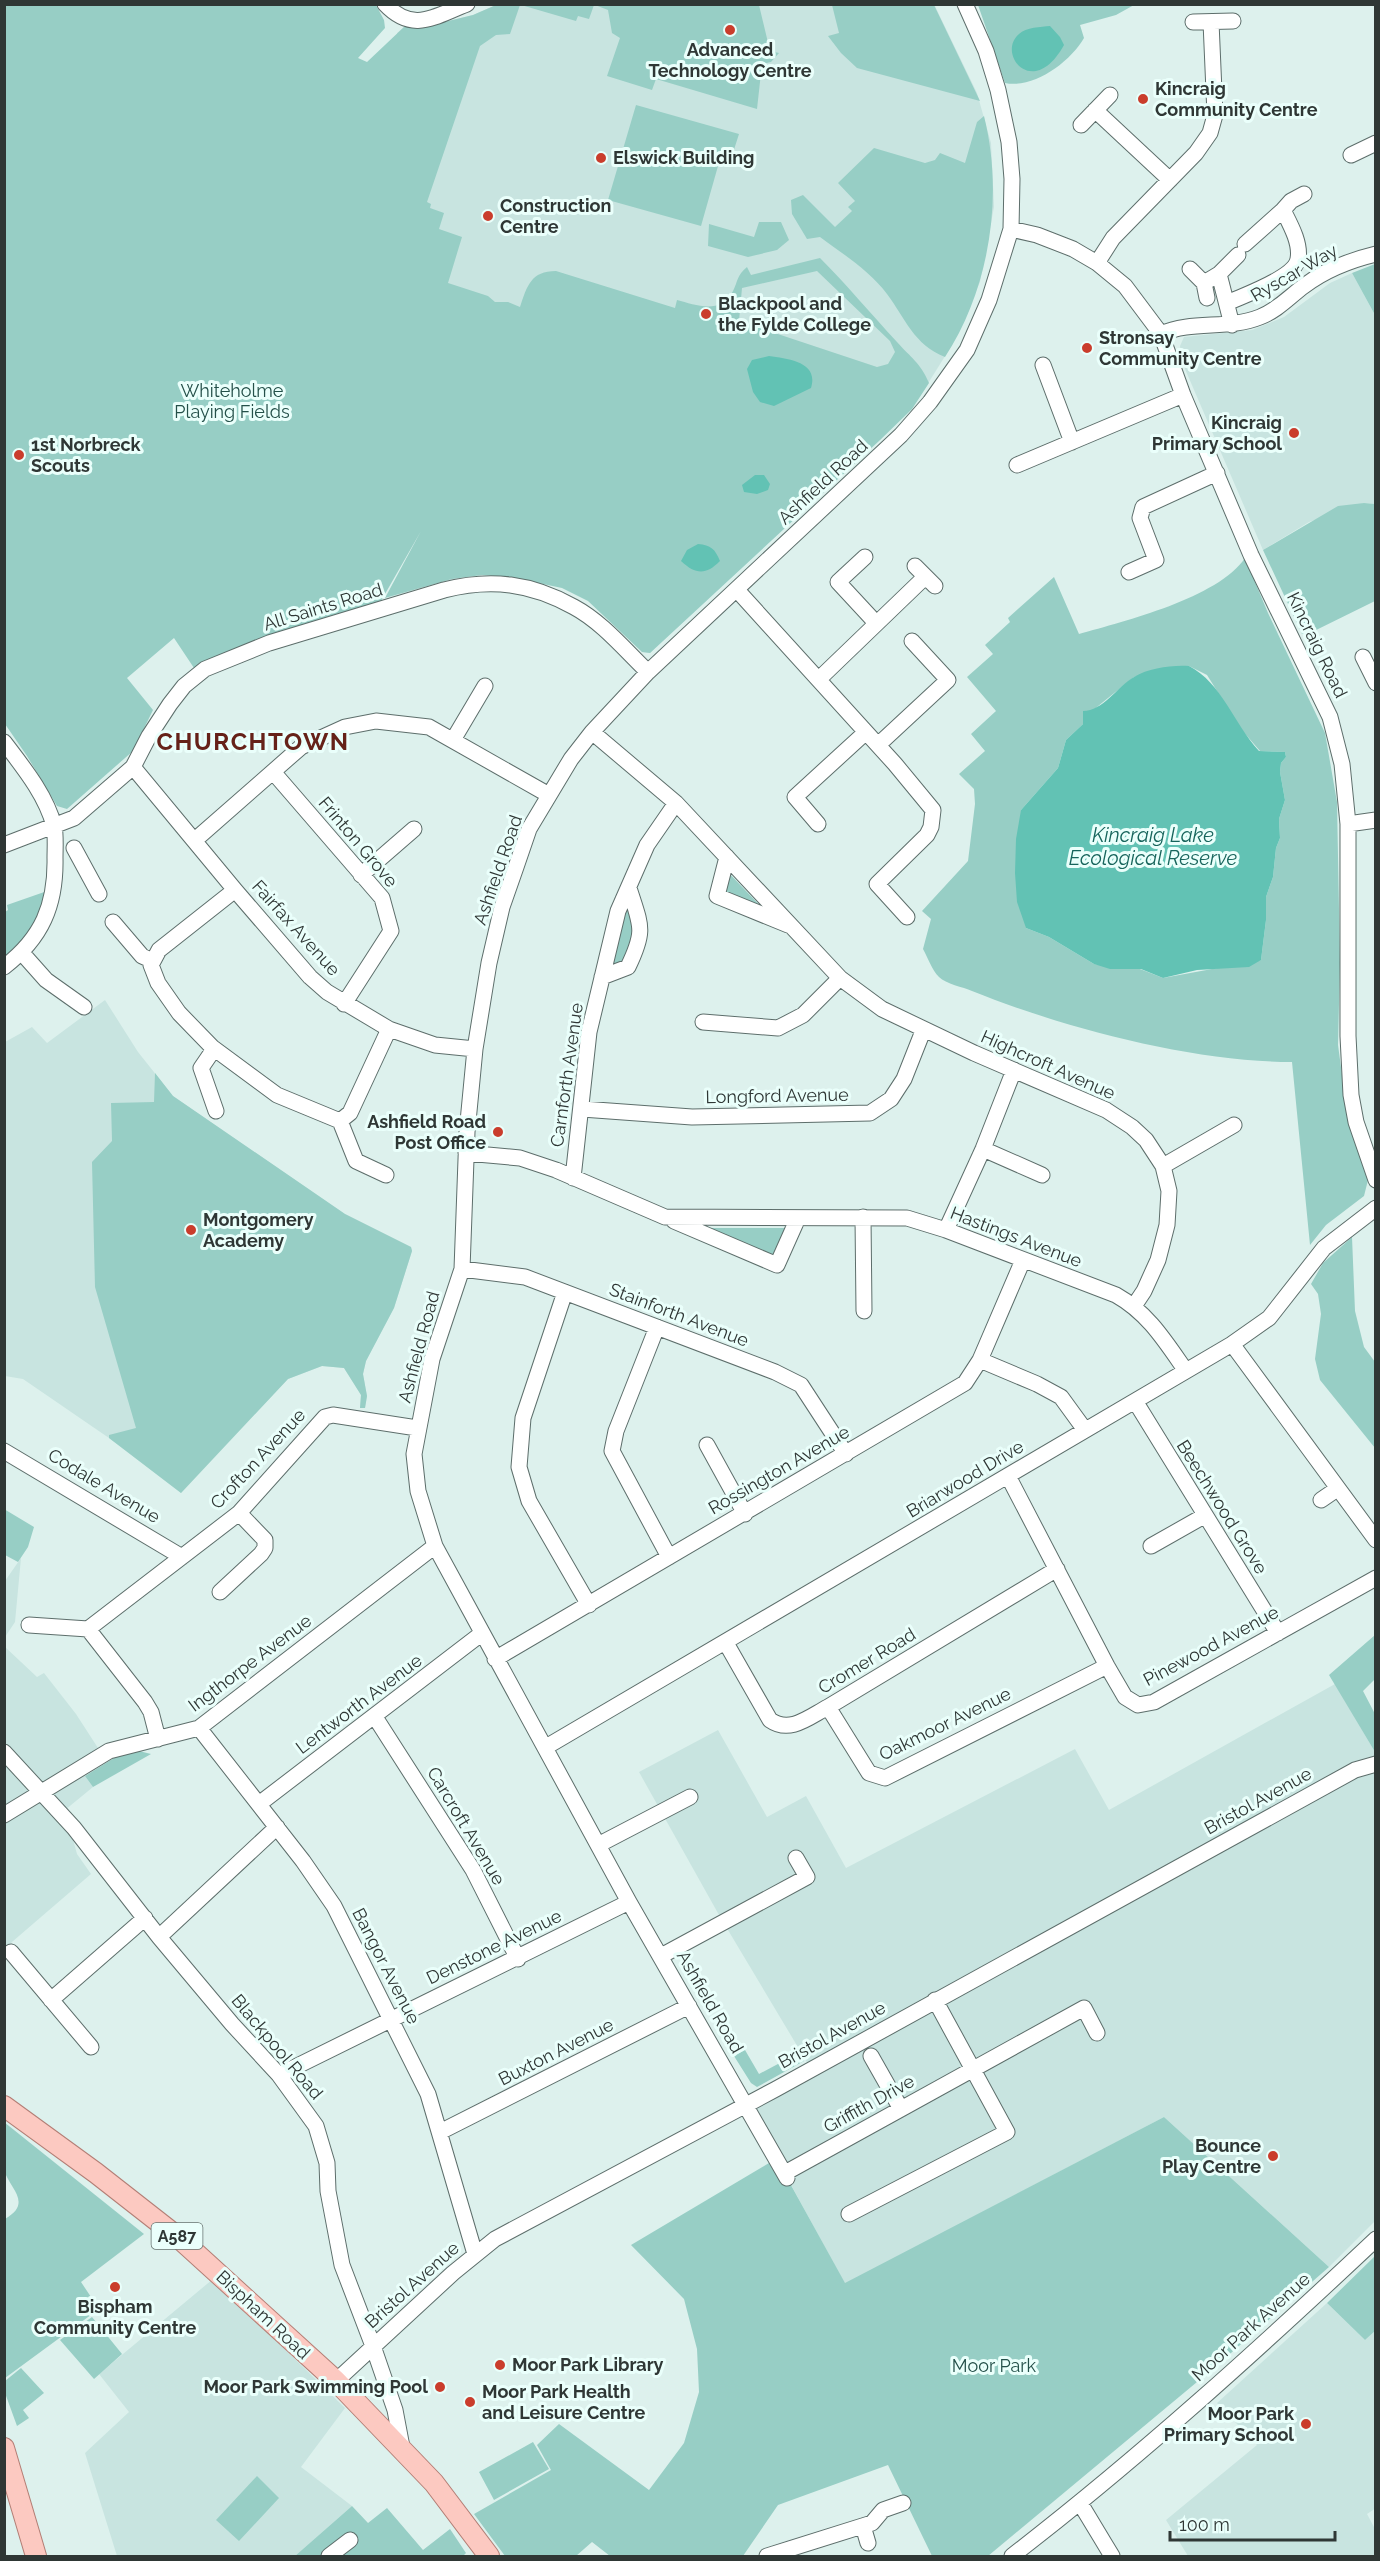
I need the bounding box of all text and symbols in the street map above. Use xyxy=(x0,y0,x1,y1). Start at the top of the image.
marker: Advanced Technology Centre xyxy=(723,23,737,37)
place label: Advanced Technology Centre xyxy=(648,39,812,81)
place label: Kincraig Community Centre xyxy=(1155,78,1318,120)
marker: Kincraig Community Centre xyxy=(1136,92,1150,106)
place label: Elswick Building xyxy=(613,147,755,168)
marker: Elswick Building xyxy=(594,151,608,165)
place label: Construction Centre xyxy=(500,195,611,237)
marker: Construction Centre xyxy=(481,209,495,223)
street label: Ryscar Way xyxy=(1247,239,1341,306)
place label: Blackpool and the Fylde College xyxy=(718,293,871,335)
marker: Blackpool and the Fylde College xyxy=(699,307,713,321)
place label: Stronsay Community Centre xyxy=(1099,327,1262,369)
marker: Stronsay Community Centre xyxy=(1080,341,1094,355)
park label: Whiteholme Playing Fields xyxy=(174,380,290,422)
place label: Kincraig Primary School xyxy=(1152,412,1282,454)
marker: Kincraig Primary School xyxy=(1287,426,1301,440)
place label: 1st Norbreck Scouts xyxy=(31,434,142,476)
street label: Ashfield Road xyxy=(774,435,872,528)
marker: 1st Norbreck Scouts xyxy=(12,448,26,462)
street label: All Saints Road xyxy=(261,578,385,635)
street label: Kincraig Road xyxy=(1283,589,1352,701)
district label: CHURCHTOWN xyxy=(156,727,350,756)
street label: Frinton Grove xyxy=(315,792,402,891)
street label: Ashfield Road xyxy=(469,812,526,927)
water label: Kincraig Lake Ecological Reserve xyxy=(1069,823,1238,870)
street label: Fairfax Avenue xyxy=(248,876,345,980)
street label: Carnforth Avenue xyxy=(546,1001,587,1148)
street label: Highcroft Avenue xyxy=(978,1026,1119,1104)
street label: Longford Avenue xyxy=(705,1084,849,1107)
place label: Ashfield Road Post Office xyxy=(367,1111,486,1153)
marker: Ashfield Road Post Office xyxy=(491,1125,505,1139)
street label: Hastings Avenue xyxy=(947,1202,1085,1271)
place label: Montgomery Academy xyxy=(203,1209,314,1251)
marker: Montgomery Academy xyxy=(184,1223,198,1237)
street label: Stainforth Avenue xyxy=(607,1278,752,1351)
street label: Ashfield Road xyxy=(394,1289,443,1405)
street label: Crofton Avenue xyxy=(206,1404,310,1513)
street label: Rossington Avenue xyxy=(704,1420,853,1519)
street label: Briarwood Drive xyxy=(902,1435,1027,1522)
street label: Beechwood Grove xyxy=(1173,1436,1272,1578)
street label: Codale Avenue xyxy=(45,1444,164,1527)
street label: Pinewood Avenue xyxy=(1140,1601,1282,1690)
street label: Ingthorpe Avenue xyxy=(184,1609,316,1716)
street label: Cromer Road xyxy=(814,1623,919,1698)
street label: Lentworth Avenue xyxy=(292,1649,426,1758)
street label: Oakmoor Avenue xyxy=(876,1682,1014,1765)
street label: Bristol Avenue xyxy=(1201,1762,1315,1839)
street label: Carcroft Avenue xyxy=(423,1763,510,1889)
street label: Bangor Avenue xyxy=(348,1904,425,2028)
street label: Denstone Avenue xyxy=(423,1905,565,1988)
street label: Ashfield Road xyxy=(673,1947,748,2057)
street label: Blackpool Road xyxy=(227,1990,327,2104)
street label: Bristol Avenue xyxy=(775,1996,889,2073)
street label: Buxton Avenue xyxy=(495,2013,617,2090)
street label: Griffith Drive xyxy=(820,2070,918,2137)
place label: Bounce Play Centre xyxy=(1162,2135,1261,2177)
marker: Bounce Play Centre xyxy=(1266,2149,1280,2163)
road number: A587 xyxy=(152,2223,202,2249)
street label: Bristol Avenue xyxy=(360,2237,463,2332)
street label: Bispham Road xyxy=(212,2266,315,2363)
street label: Moor Park Avenue xyxy=(1187,2268,1314,2385)
marker: Bispham Community Centre xyxy=(108,2280,122,2294)
place label: Bispham Community Centre xyxy=(34,2296,196,2338)
place label: Moor Park Library xyxy=(512,2354,664,2375)
park label: Moor Park xyxy=(952,2355,1037,2376)
marker: Moor Park Library xyxy=(493,2358,507,2372)
place label: Moor Park Swimming Pool xyxy=(203,2376,428,2397)
marker: Moor Park Swimming Pool xyxy=(433,2380,447,2394)
place label: Moor Park Health and Leisure Centre xyxy=(482,2381,646,2423)
marker: Moor Park Health and Leisure Centre xyxy=(463,2395,477,2409)
place label: Moor Park Primary School xyxy=(1164,2403,1295,2445)
marker: Moor Park Primary School xyxy=(1299,2417,1313,2431)
scale bar xyxy=(1170,2504,1335,2542)
text: 100 m xyxy=(1179,2514,1230,2535)

